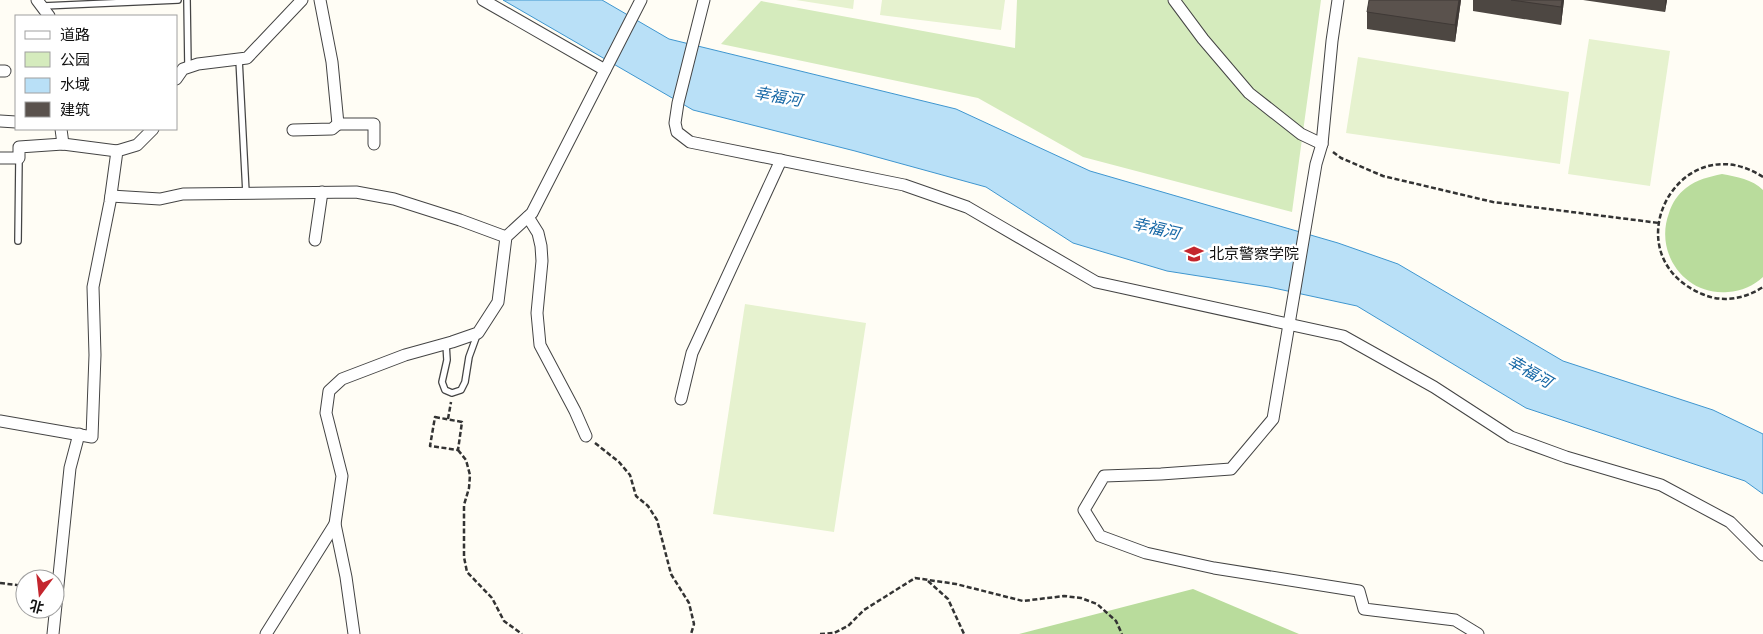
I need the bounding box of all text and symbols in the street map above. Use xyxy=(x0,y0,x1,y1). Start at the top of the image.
legend xyxy=(15,15,178,130)
text: 道路 xyxy=(60,25,90,44)
text: 公园 xyxy=(60,50,90,69)
text: 水域 xyxy=(60,75,90,94)
water label: 幸福河 xyxy=(753,82,806,111)
text: 建筑 xyxy=(60,100,90,119)
water label: 幸福河 xyxy=(1130,213,1185,244)
school or university icon: 北京警察学院 xyxy=(1183,243,1205,265)
place label: 北京警察学院 xyxy=(1209,244,1299,263)
water label: 幸福河 xyxy=(1504,350,1558,393)
north arrow xyxy=(15,569,65,619)
text: 北 xyxy=(28,596,46,617)

